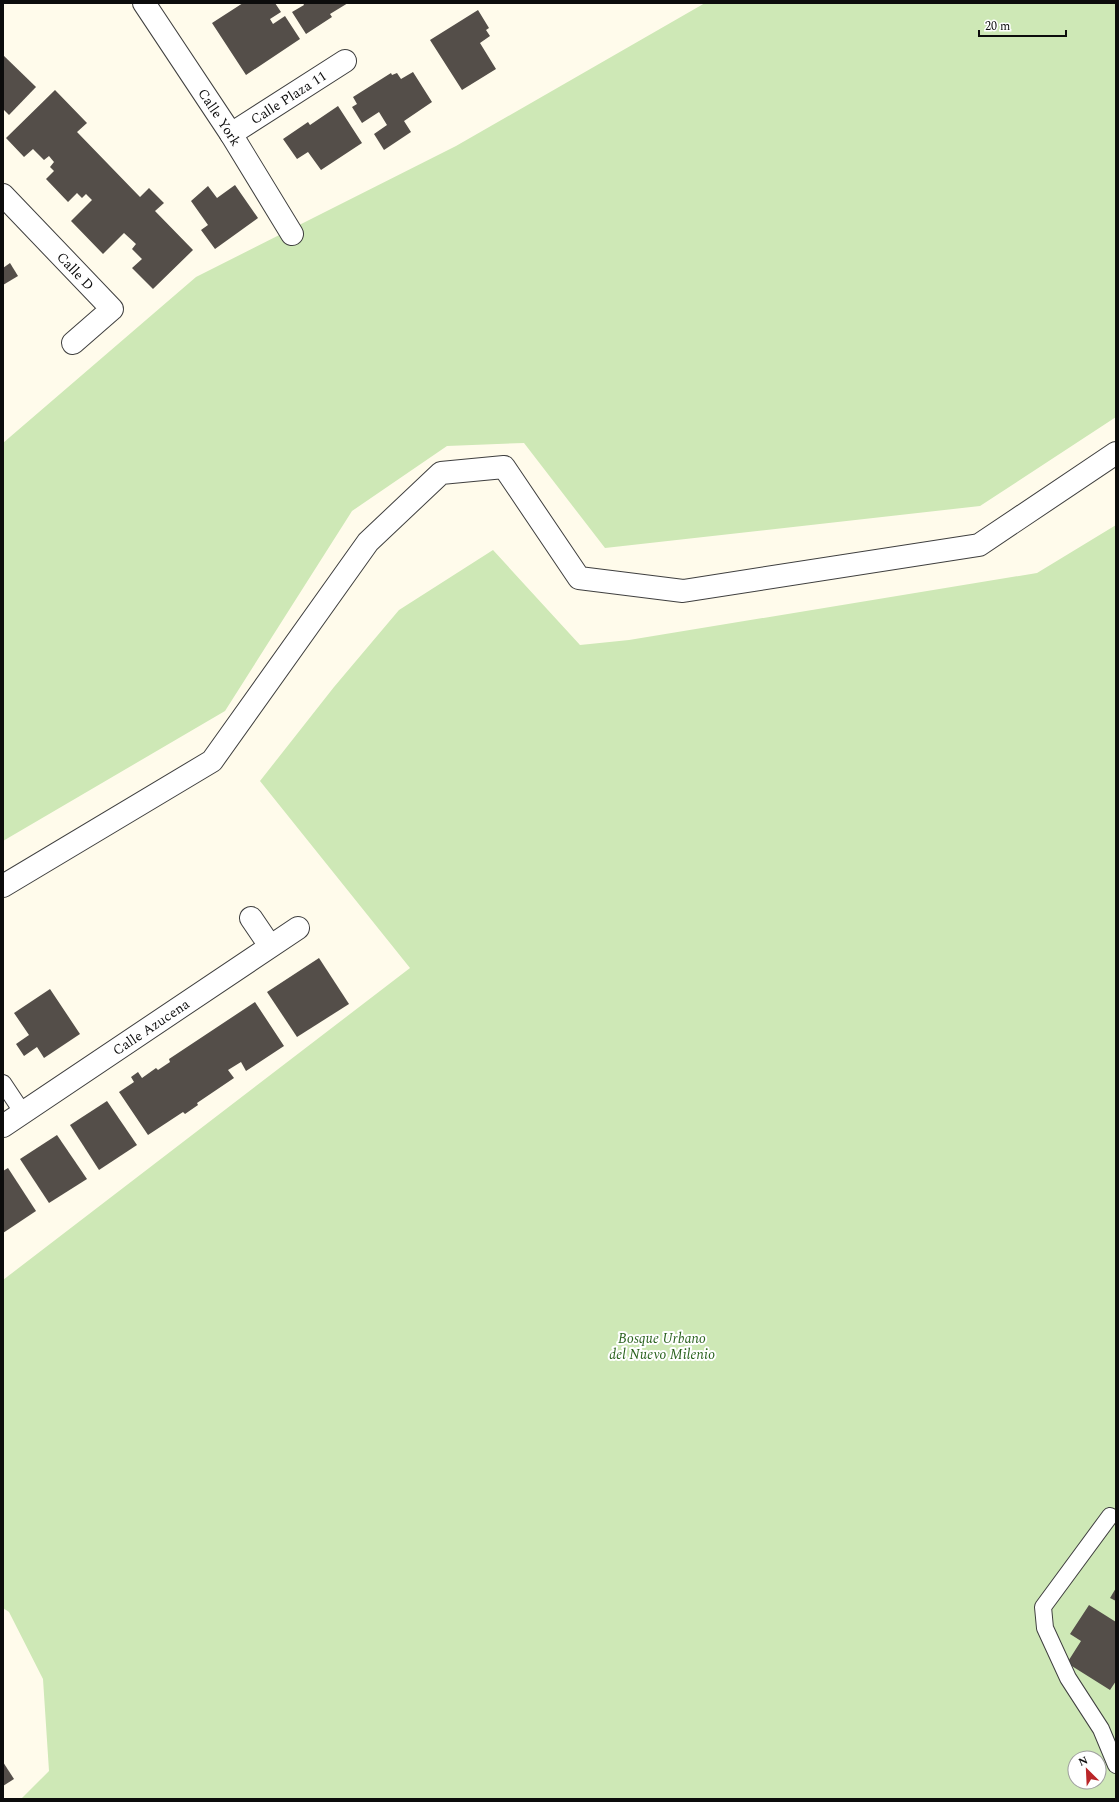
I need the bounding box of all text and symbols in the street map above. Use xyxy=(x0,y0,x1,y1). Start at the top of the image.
scale bar xyxy=(979,12,1066,38)
text: 20 m xyxy=(985,17,1010,36)
street label: Calle Plaza 11 xyxy=(247,66,331,130)
street label: Calle York xyxy=(193,84,246,151)
street label: Calle D xyxy=(52,247,99,295)
street label: Calle Azucena xyxy=(108,994,194,1061)
park label: Bosque Urbano del Nuevo Milenio xyxy=(609,1328,715,1365)
north arrow xyxy=(1067,1750,1107,1790)
text: N xyxy=(1076,1752,1091,1771)

